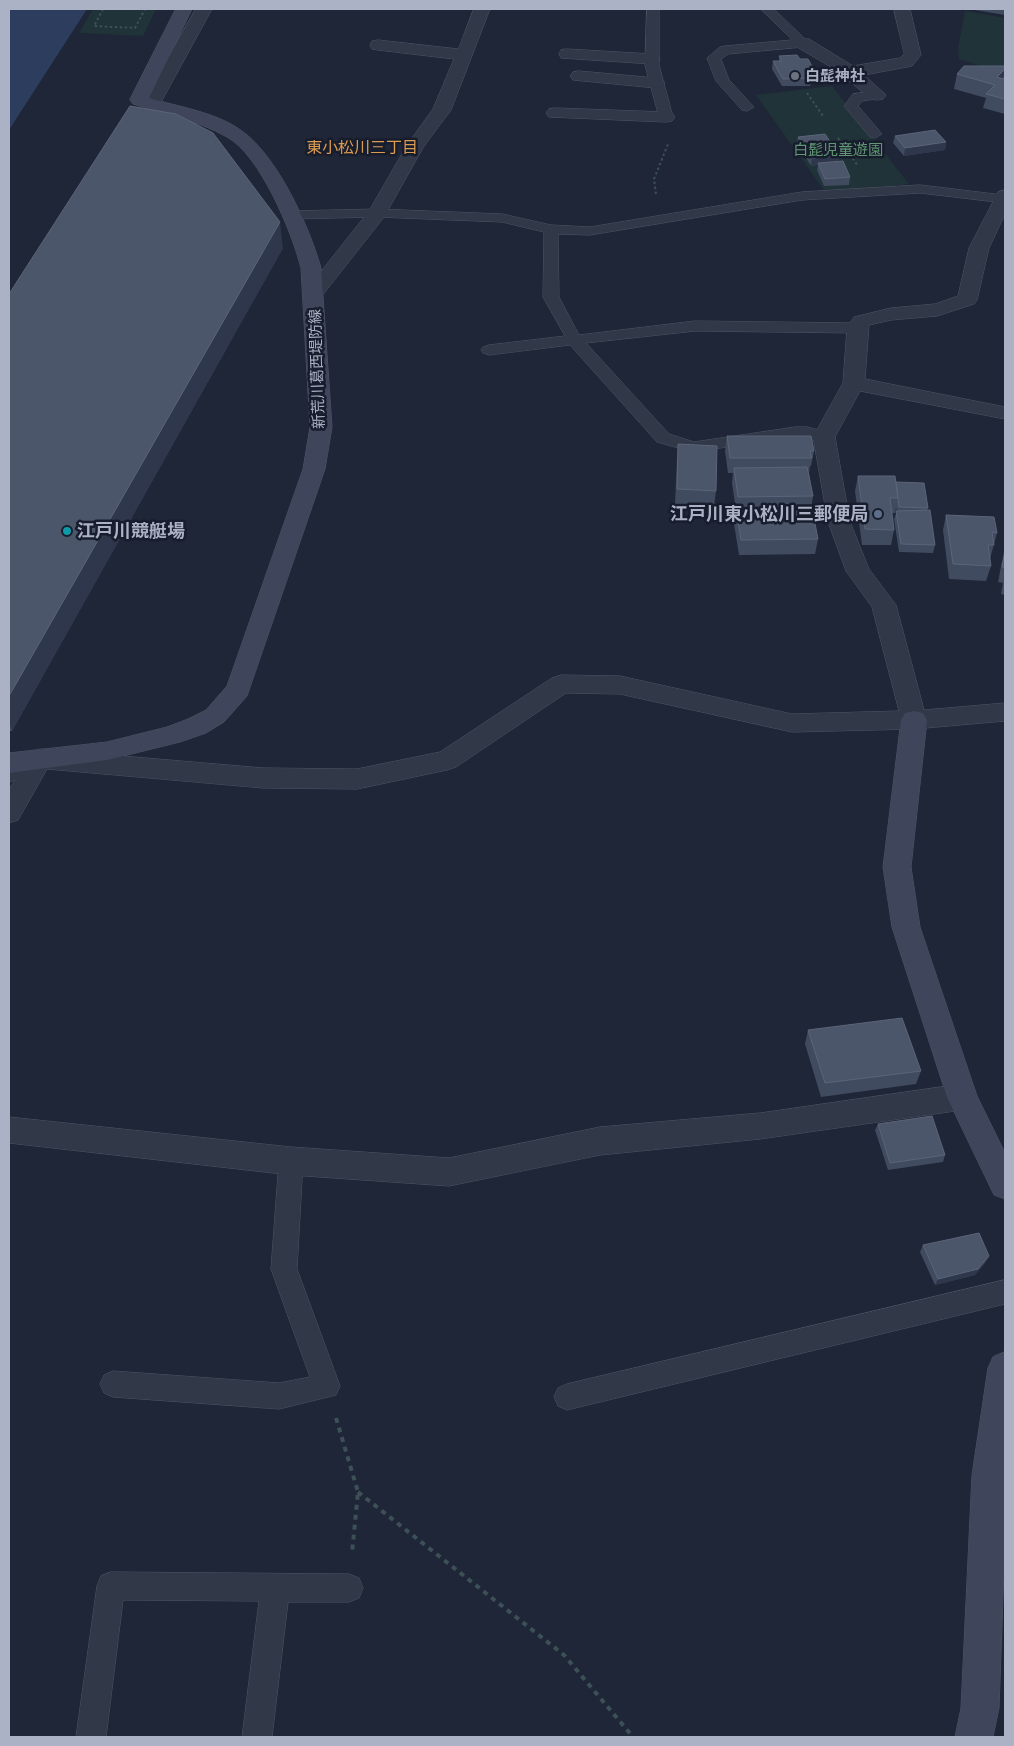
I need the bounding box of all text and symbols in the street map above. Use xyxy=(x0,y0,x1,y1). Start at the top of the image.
place label: 白髭神社 xyxy=(805,65,865,87)
marker: 白髭神社 xyxy=(789,70,801,82)
district label: 東小松川三丁目 xyxy=(306,136,418,159)
park label: 白髭児童遊園 xyxy=(793,139,883,161)
street label: 新荒川葛西堤防線 xyxy=(304,309,330,429)
place label: 江戸川東小松川三郵便局 xyxy=(670,501,868,527)
marker: 江戸川東小松川三郵便局 xyxy=(872,508,884,520)
place label: 江戸川競艇場 xyxy=(77,518,185,544)
marker: 江戸川競艇場 xyxy=(61,525,73,537)

